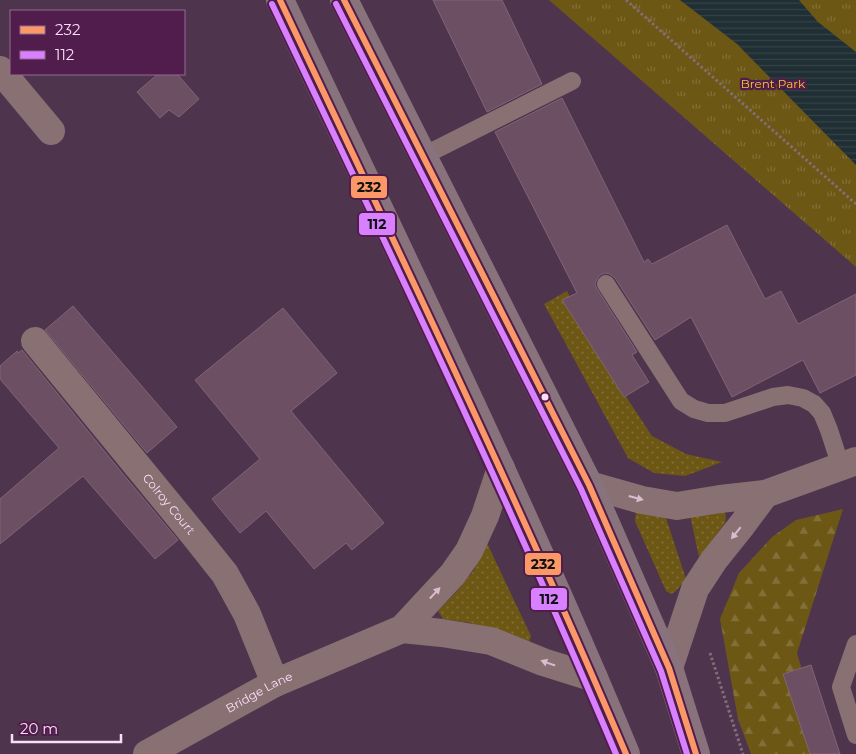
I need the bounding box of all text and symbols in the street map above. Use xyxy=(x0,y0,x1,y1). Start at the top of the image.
legend xyxy=(10,10,185,75)
text: 232 xyxy=(55,20,80,39)
text: 112 xyxy=(55,45,74,64)
park label: Brent Park xyxy=(741,76,806,91)
line badge: 232 xyxy=(350,175,388,199)
text: 232 xyxy=(357,178,381,196)
line badge: 112 xyxy=(358,212,396,236)
text: 112 xyxy=(367,215,387,233)
unlabelled marker xyxy=(540,392,550,402)
street label: Colroy Court xyxy=(140,470,199,538)
one-way arrow xyxy=(629,495,644,503)
one-way arrow xyxy=(730,526,741,539)
line badge: 232 xyxy=(524,552,562,576)
text: 232 xyxy=(531,555,555,573)
line badge: 112 xyxy=(530,587,568,611)
one-way arrow xyxy=(429,588,441,600)
text: 112 xyxy=(539,590,559,608)
one-way arrow xyxy=(540,659,555,666)
street label: Bridge Lane xyxy=(223,668,295,716)
scale bar xyxy=(12,712,121,744)
text: 20 m xyxy=(20,719,58,738)

